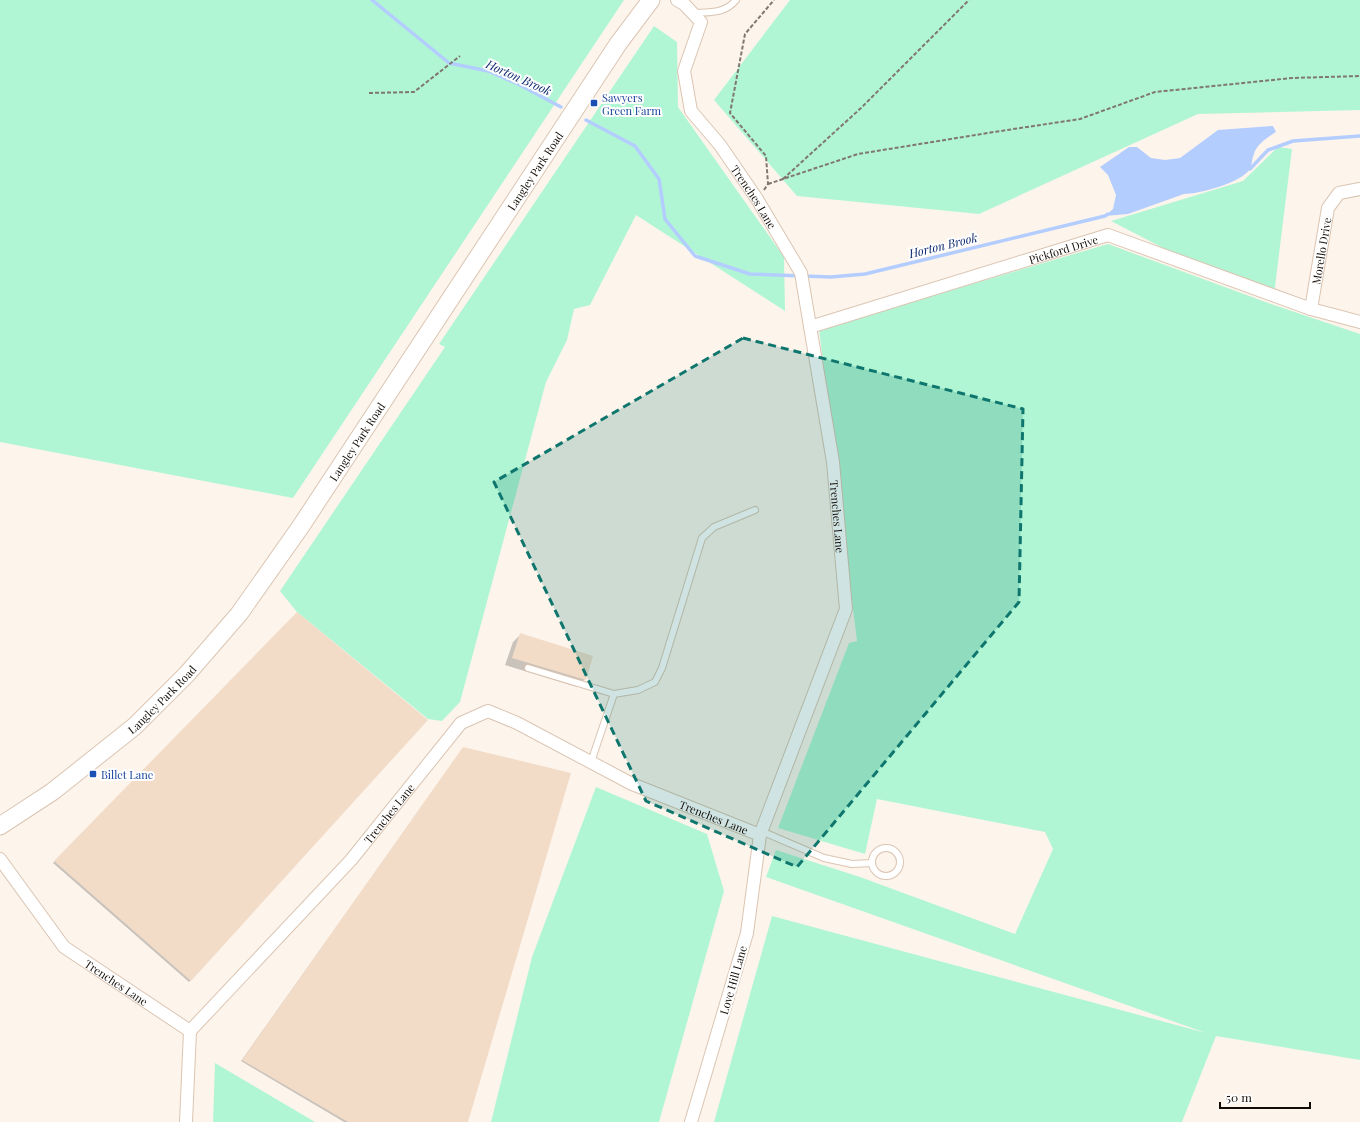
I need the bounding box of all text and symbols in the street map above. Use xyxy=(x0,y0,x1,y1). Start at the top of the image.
water label: Horton Brook xyxy=(483,55,554,99)
place label: Sawyers Green Farm xyxy=(602,90,661,118)
marker: Sawyers Green Farm xyxy=(589,98,599,108)
street label: Langley Park Road xyxy=(503,128,566,213)
street label: Trenches Lane xyxy=(728,162,781,232)
street label: Morello Drive xyxy=(1308,216,1334,285)
water label: Horton Brook xyxy=(906,229,979,261)
street label: Pickford Drive xyxy=(1027,231,1100,267)
street label: Langley Park Road xyxy=(325,399,388,484)
street label: Trenches Lane xyxy=(827,480,849,554)
street label: Langley Park Road xyxy=(124,661,199,737)
place label: Billet Lane xyxy=(101,767,154,782)
marker: Billet Lane xyxy=(88,769,98,779)
street label: Trenches Lane xyxy=(360,780,418,846)
street label: Trenches Lane xyxy=(677,796,751,837)
street label: Love Hill Lane xyxy=(716,944,750,1016)
street label: Trenches Lane xyxy=(82,956,151,1009)
scale bar xyxy=(1220,1084,1310,1110)
text: 50 m xyxy=(1226,1089,1252,1105)

